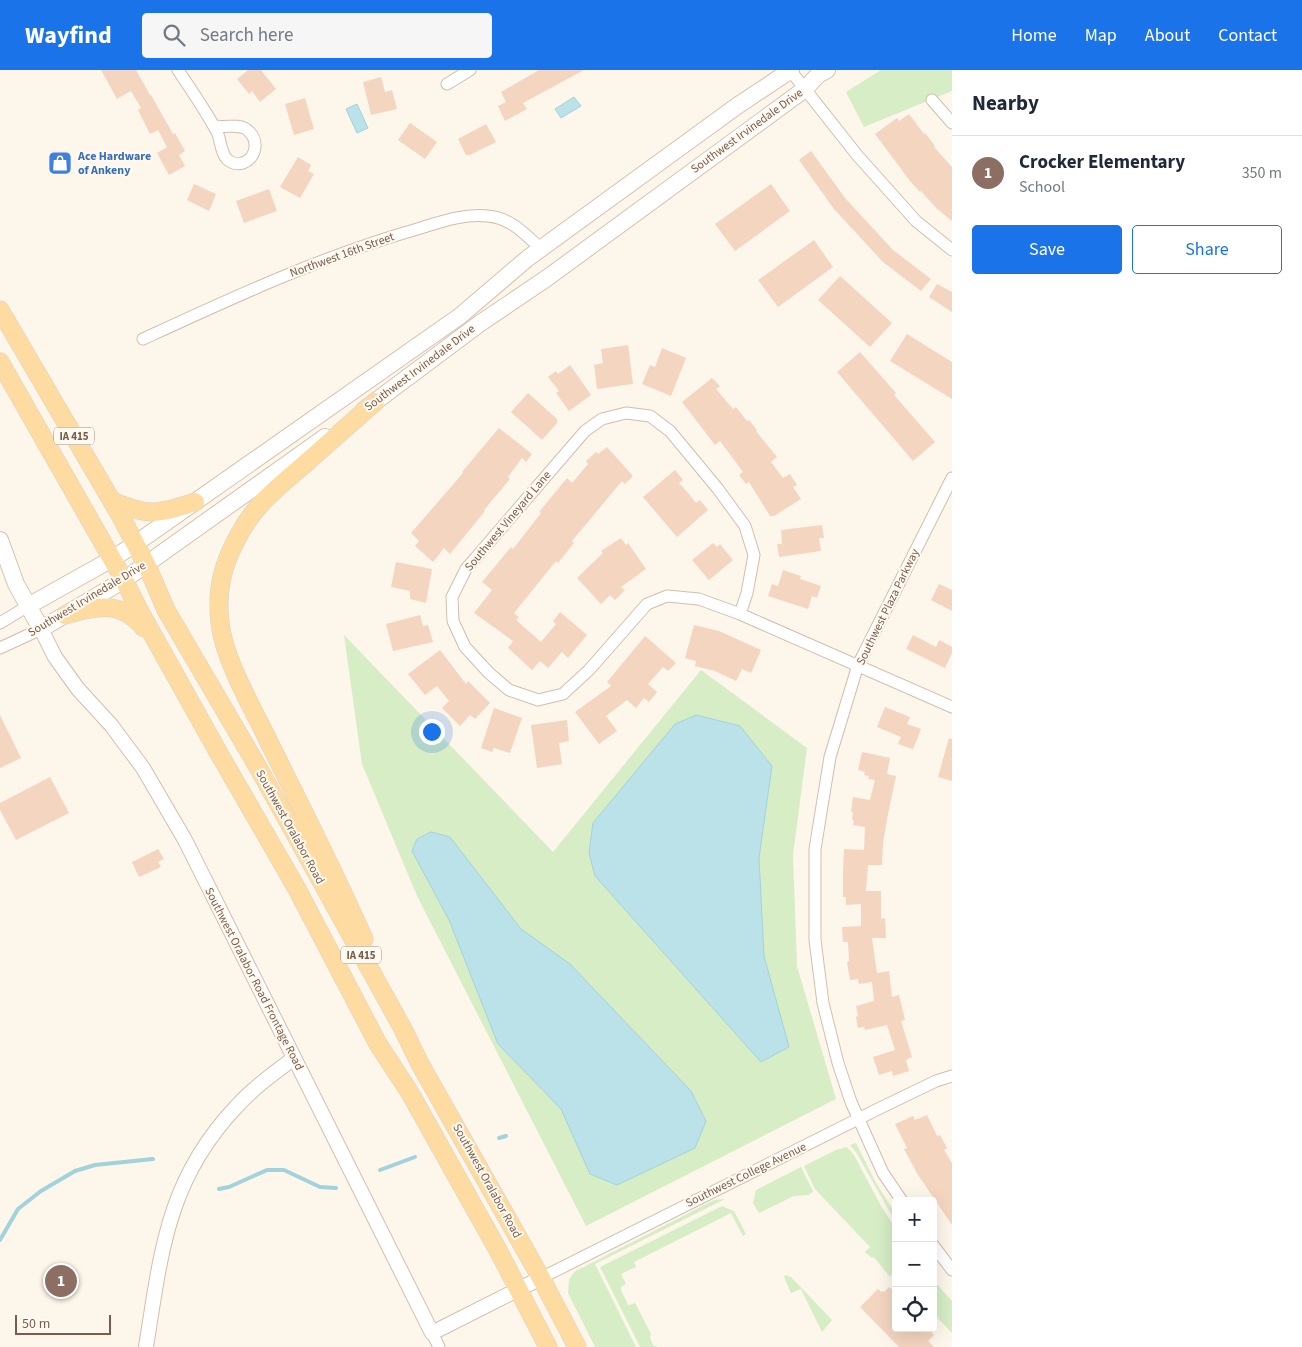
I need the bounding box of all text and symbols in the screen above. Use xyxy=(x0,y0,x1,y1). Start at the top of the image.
search box xyxy=(142,13,492,58)
text: Wayfind xyxy=(25,18,112,53)
icon: search xyxy=(160,21,188,49)
text: Search here xyxy=(200,22,293,49)
text: Home xyxy=(1011,23,1057,48)
text: Map xyxy=(1085,23,1117,48)
text: About xyxy=(1145,23,1190,48)
text: Contact xyxy=(1218,23,1277,48)
street label: Southwest Irvinedale Drive xyxy=(688,85,806,177)
text: Nearby xyxy=(972,88,1039,118)
place label: Ace Hardware of Ankeny xyxy=(77,148,151,179)
text: Crocker Elementary xyxy=(1019,149,1185,176)
shop icon: Ace Hardware of Ankeny xyxy=(47,150,73,176)
text: 1 xyxy=(984,162,992,184)
text: 350 m xyxy=(1242,162,1282,184)
text: School xyxy=(1019,176,1065,198)
button: Save xyxy=(972,225,1122,274)
button: Share xyxy=(1132,225,1282,274)
street label: Northwest 16th Street xyxy=(288,228,396,282)
street label: Southwest Irvinedale Drive xyxy=(361,321,479,415)
road number: IA 415 xyxy=(54,428,94,444)
street label: Southwest Vineyard Lane xyxy=(461,467,555,575)
street label: Southwest Plaza Parkway xyxy=(852,546,924,668)
street label: Southwest Irvinedale Drive xyxy=(25,557,149,641)
your location xyxy=(419,719,445,745)
street label: Southwest Oralabor Road xyxy=(251,767,329,887)
street label: Southwest Oralabor Road Frontage Road xyxy=(200,885,308,1073)
road number: IA 415 xyxy=(341,946,381,964)
street label: Southwest Oralabor Road xyxy=(448,1121,526,1241)
street label: Southwest College Avenue xyxy=(683,1138,809,1212)
map controls xyxy=(892,1197,937,1332)
button: + xyxy=(892,1197,937,1242)
button: − xyxy=(892,1242,937,1287)
pin: 1 xyxy=(45,1262,77,1300)
button: locate xyxy=(892,1287,937,1332)
scale bar xyxy=(15,1312,111,1335)
text: 50 m xyxy=(22,1314,50,1334)

